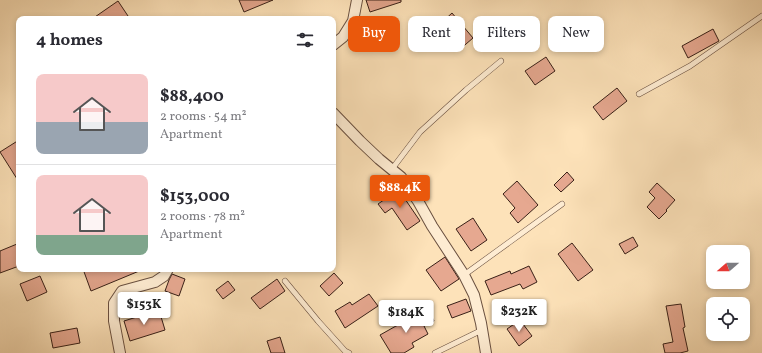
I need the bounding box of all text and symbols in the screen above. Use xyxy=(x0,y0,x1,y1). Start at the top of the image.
chip: Buy xyxy=(348,16,400,52)
chip: Rent xyxy=(408,16,465,52)
chip: Filters xyxy=(473,16,540,52)
chip: New xyxy=(548,16,604,52)
text: 4 homes xyxy=(36,29,103,52)
icon: filters xyxy=(294,29,316,51)
text: $88,400 xyxy=(160,85,224,108)
icon: home xyxy=(68,90,116,138)
text: 2 rooms · 54 m² xyxy=(160,108,247,126)
text: Apartment xyxy=(160,126,223,144)
pin: $88.4K xyxy=(367,175,433,209)
text: $88.4K xyxy=(379,179,421,197)
text: $153,000 xyxy=(160,185,230,208)
icon: home xyxy=(68,191,116,239)
text: 2 rooms · 78 m² xyxy=(160,208,245,226)
text: Apartment xyxy=(160,226,223,244)
north arrow xyxy=(706,245,750,289)
map controls xyxy=(706,245,750,341)
pin: $153K xyxy=(116,292,172,326)
text: $153K xyxy=(127,296,161,314)
button: locate xyxy=(706,297,750,341)
pin: $232K xyxy=(491,299,547,333)
pin: $184K xyxy=(378,300,434,334)
text: $232K xyxy=(501,303,537,321)
text: $184K xyxy=(388,304,424,322)

